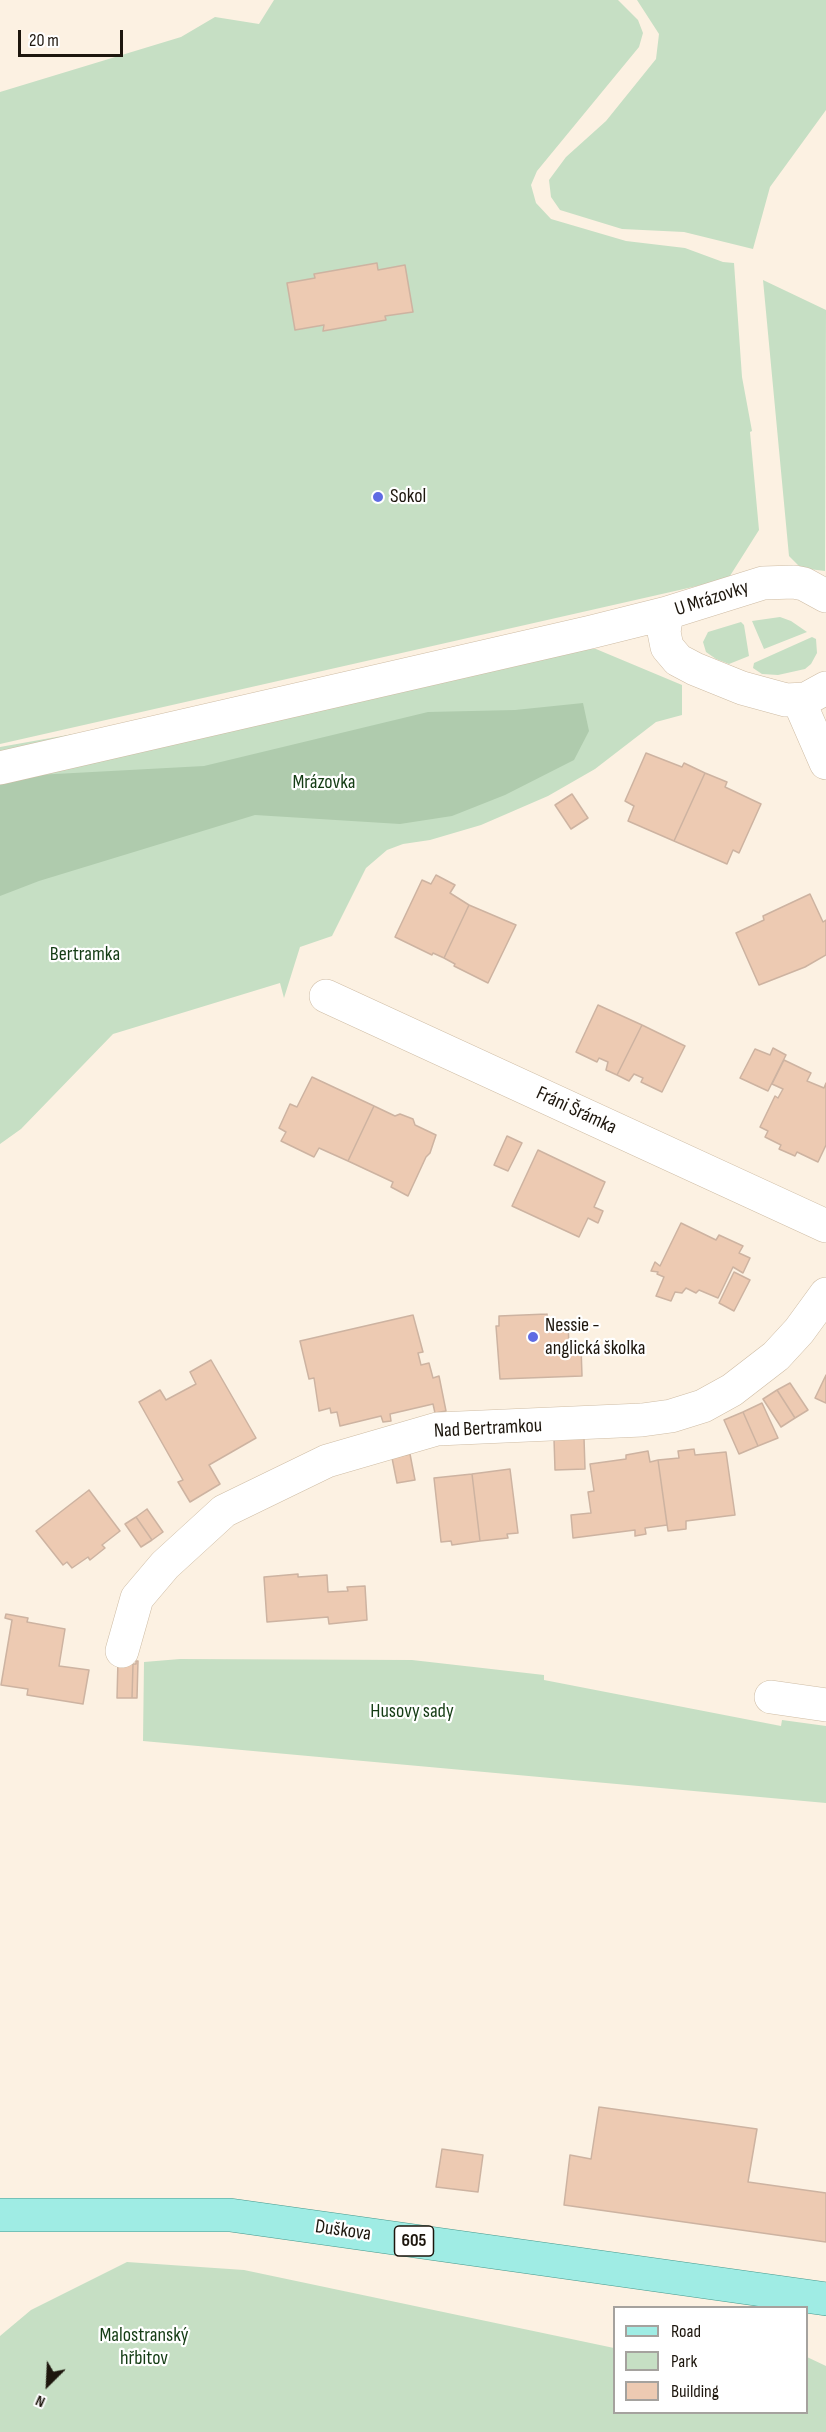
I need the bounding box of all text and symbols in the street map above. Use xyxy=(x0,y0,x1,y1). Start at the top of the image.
scale bar xyxy=(21,18,126,56)
text: 20 m xyxy=(29,30,59,51)
place label: Sokol xyxy=(390,485,426,509)
marker: Sokol xyxy=(371,490,385,504)
street label: U Mrázovky xyxy=(672,576,752,622)
park label: Mrázovka xyxy=(292,771,356,795)
park label: Bertramka xyxy=(50,943,120,967)
street label: Fráni Šrámka xyxy=(532,1082,620,1140)
place label: Nessie - anglická školka xyxy=(545,1314,645,1361)
marker: Nessie - anglická školka xyxy=(526,1330,540,1344)
street label: Nad Bertramkou xyxy=(433,1414,543,1444)
park label: Husovy sady xyxy=(370,1700,454,1724)
street label: Duškova xyxy=(314,2215,372,2247)
road number: 605 xyxy=(394,2226,434,2256)
legend xyxy=(613,2306,808,2414)
text: Road xyxy=(671,2321,701,2342)
park label: Malostranský hřbitov xyxy=(99,2324,189,2371)
text: Park xyxy=(671,2351,697,2372)
north arrow xyxy=(18,2354,78,2414)
text: Building xyxy=(671,2381,719,2402)
text: N xyxy=(33,2390,48,2411)

